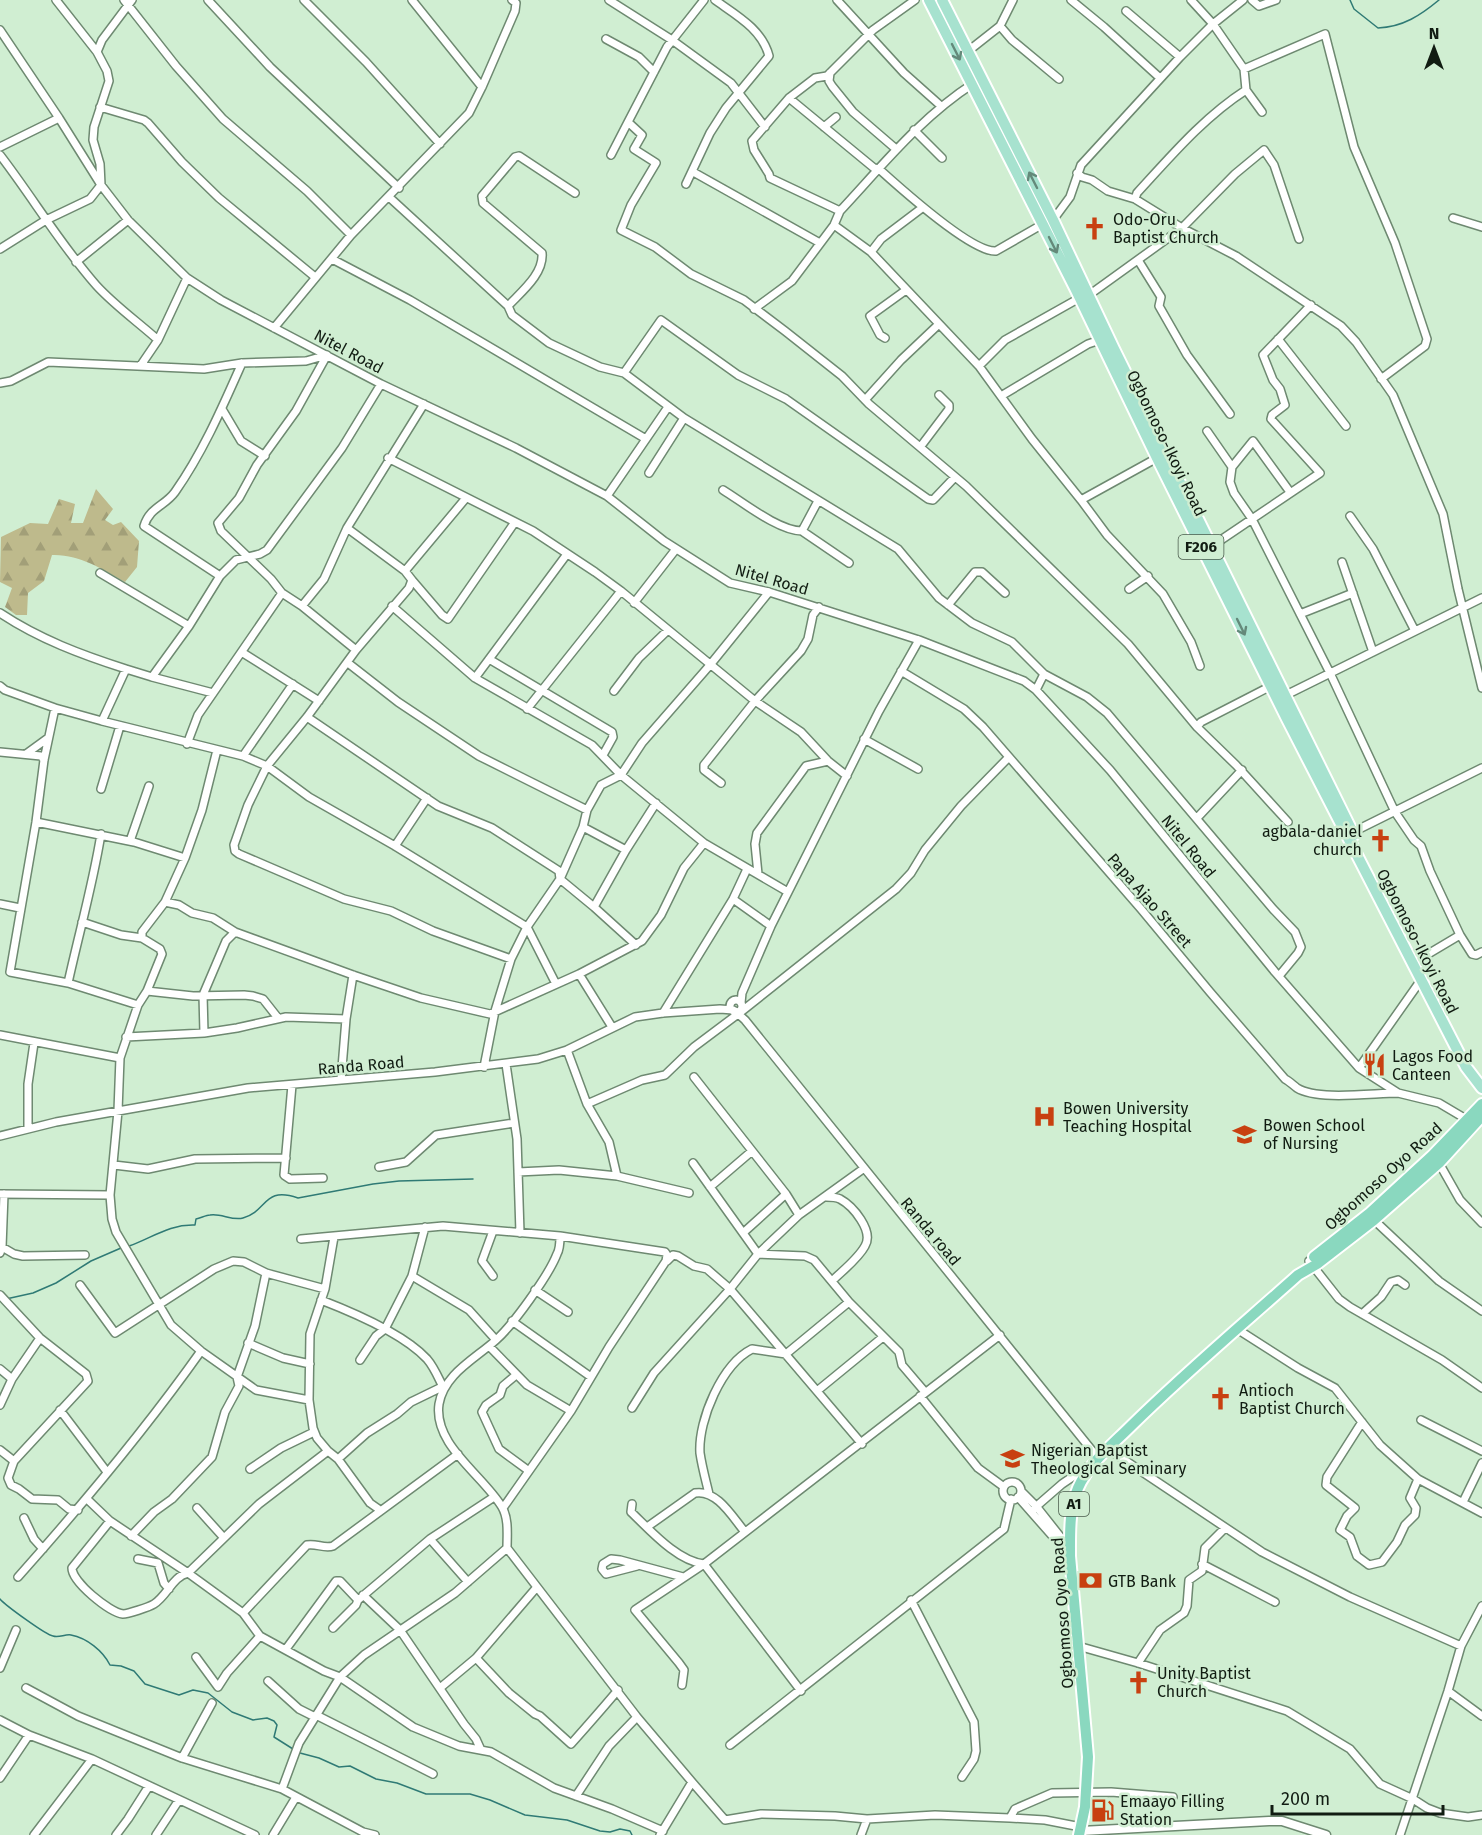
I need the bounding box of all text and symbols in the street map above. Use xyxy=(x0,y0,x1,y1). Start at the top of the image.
north arrow xyxy=(1404,18,1464,78)
text: N xyxy=(1429,24,1439,43)
one-way arrow xyxy=(950,43,962,60)
one-way arrow xyxy=(1027,172,1039,189)
place label: Odo-Oru Baptist Church xyxy=(1113,210,1219,247)
church icon: Odo-Oru Baptist Church xyxy=(1082,215,1108,241)
one-way arrow xyxy=(1048,235,1060,253)
street label: Nitel Road xyxy=(311,325,387,378)
street label: Ogbomoso-Ikoyi Road xyxy=(1123,367,1210,519)
road number: F206 xyxy=(1178,535,1224,559)
street label: Nitel Road xyxy=(733,560,811,599)
one-way arrow xyxy=(1236,618,1247,636)
street label: Nitel Road xyxy=(1157,811,1220,882)
place label: agbala-daniel church xyxy=(1262,822,1362,859)
church icon: agbala-daniel church xyxy=(1367,827,1393,853)
street label: Papa Ajao Street xyxy=(1103,849,1196,952)
street label: Ogbomoso-Ikoyi Road xyxy=(1373,866,1462,1017)
place label: Lagos Food Canteen xyxy=(1392,1047,1473,1084)
street label: Randa Road xyxy=(317,1052,405,1079)
restaurant icon: Lagos Food Canteen xyxy=(1361,1052,1387,1078)
place label: Bowen University Teaching Hospital xyxy=(1063,1099,1192,1136)
hospital icon: Bowen University Teaching Hospital xyxy=(1032,1104,1058,1130)
place label: Bowen School of Nursing xyxy=(1263,1116,1365,1153)
street label: Ogbomoso Oyo Road xyxy=(1321,1119,1446,1234)
school or university icon: Bowen School of Nursing xyxy=(1232,1121,1258,1147)
street label: Randa road xyxy=(897,1193,965,1269)
place label: Antioch Baptist Church xyxy=(1239,1381,1345,1418)
church icon: Antioch Baptist Church xyxy=(1208,1386,1234,1412)
place label: Nigerian Baptist Theological Seminary xyxy=(1031,1441,1186,1478)
school or university icon: Nigerian Baptist Theological Seminary xyxy=(1000,1446,1026,1472)
road number: A1 xyxy=(1059,1492,1089,1516)
street label: Ogbomoso Oyo Road xyxy=(1048,1537,1077,1689)
bank icon: GTB Bank xyxy=(1077,1568,1103,1594)
place label: GTB Bank xyxy=(1108,1572,1177,1591)
place label: Unity Baptist Church xyxy=(1157,1664,1251,1701)
church icon: Unity Baptist Church xyxy=(1126,1669,1152,1695)
scale bar xyxy=(1272,1778,1443,1816)
text: 200 m xyxy=(1281,1788,1330,1810)
place label: Emaayo Filling Station xyxy=(1120,1792,1225,1829)
fuel station icon: Emaayo Filling Station xyxy=(1089,1797,1115,1823)

